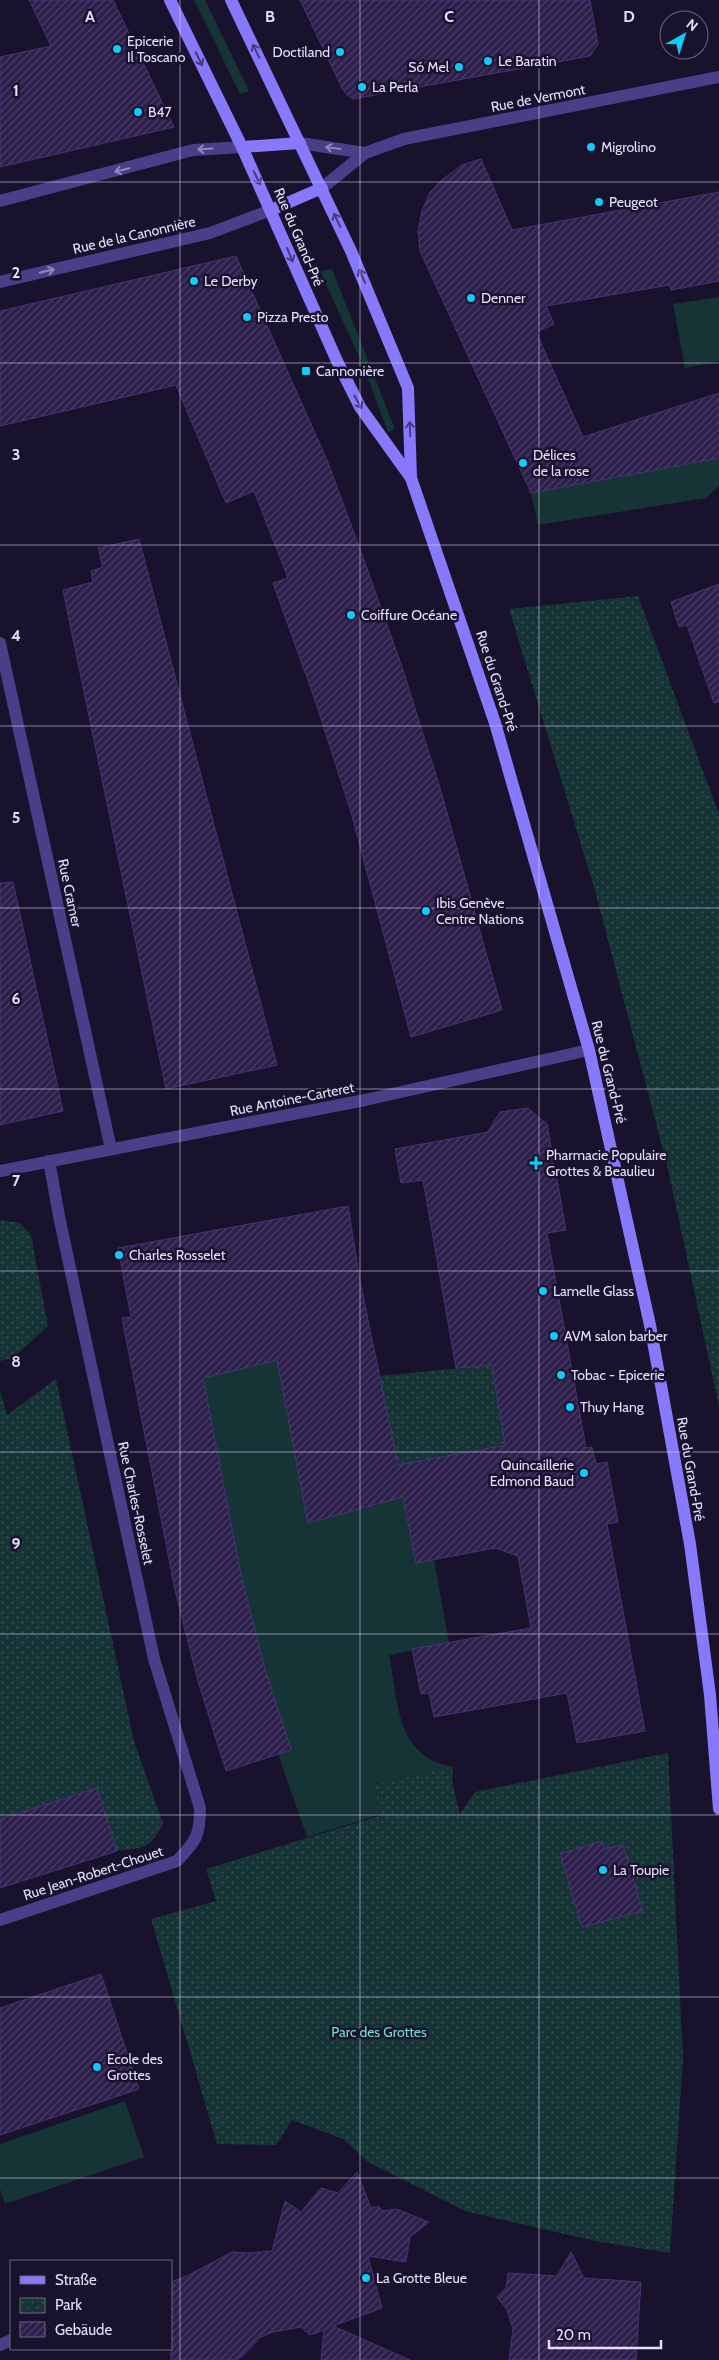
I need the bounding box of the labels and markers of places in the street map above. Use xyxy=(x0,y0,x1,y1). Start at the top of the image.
place label: Epicerie Il Toscano xyxy=(127,32,186,66)
marker: Epicerie Il Toscano xyxy=(111,43,123,55)
place label: Doctiland xyxy=(273,43,330,61)
marker: Doctiland xyxy=(334,46,346,58)
place label: Le Baratin xyxy=(498,52,557,70)
marker: Le Baratin xyxy=(482,55,494,67)
place label: Só Mel xyxy=(408,58,450,76)
marker: Só Mel xyxy=(453,61,465,73)
place label: La Perla xyxy=(372,78,419,96)
marker: La Perla xyxy=(356,81,368,93)
place label: B47 xyxy=(148,103,172,121)
marker: B47 xyxy=(132,106,144,118)
place label: Migrolino xyxy=(601,138,656,156)
marker: Migrolino xyxy=(585,141,597,153)
place label: Peugeot xyxy=(609,193,658,211)
marker: Peugeot xyxy=(593,196,605,208)
place label: Le Derby xyxy=(204,272,258,290)
marker: Le Derby xyxy=(188,275,200,287)
place label: Denner xyxy=(481,289,526,307)
marker: Denner xyxy=(465,292,477,304)
place label: Pizza Presto xyxy=(257,308,329,326)
marker: Pizza Presto xyxy=(241,311,253,323)
place label: Cannonière xyxy=(316,362,384,380)
marker: Cannonière xyxy=(300,365,312,377)
place label: Délices de la rose xyxy=(533,446,589,480)
marker: Délices de la rose xyxy=(517,457,529,469)
place label: Coiffure Océane xyxy=(361,606,457,624)
marker: Coiffure Océane xyxy=(345,609,357,621)
place label: Ibis Genève Centre Nations xyxy=(436,894,524,928)
marker: Ibis Genève Centre Nations xyxy=(420,905,432,917)
place label: Pharmacie Populaire Grottes & Beaulieu xyxy=(546,1146,666,1180)
marker: Pharmacie Populaire Grottes & Beaulieu xyxy=(530,1157,542,1169)
place label: Charles Rosselet xyxy=(129,1246,226,1264)
marker: Charles Rosselet xyxy=(113,1249,125,1261)
place label: Lamelle Glass xyxy=(553,1282,634,1300)
marker: Lamelle Glass xyxy=(537,1285,549,1297)
place label: AVM salon barber xyxy=(564,1327,668,1345)
marker: AVM salon barber xyxy=(548,1330,560,1342)
place label: Tobac - Epicerie xyxy=(571,1366,665,1384)
marker: Tobac - Epicerie xyxy=(555,1369,567,1381)
place label: Thuy Hang xyxy=(580,1398,645,1416)
marker: Thuy Hang xyxy=(564,1401,576,1413)
place label: Quincaillerie Edmond Baud xyxy=(490,1456,574,1490)
marker: Quincaillerie Edmond Baud xyxy=(578,1467,590,1479)
place label: La Toupie xyxy=(613,1861,669,1879)
marker: La Toupie xyxy=(597,1864,609,1876)
place label: Ecole des Grottes xyxy=(107,2050,163,2084)
marker: Ecole des Grottes xyxy=(91,2061,103,2073)
place label: La Grotte Bleue xyxy=(376,2269,467,2287)
marker: La Grotte Bleue xyxy=(360,2272,372,2284)

